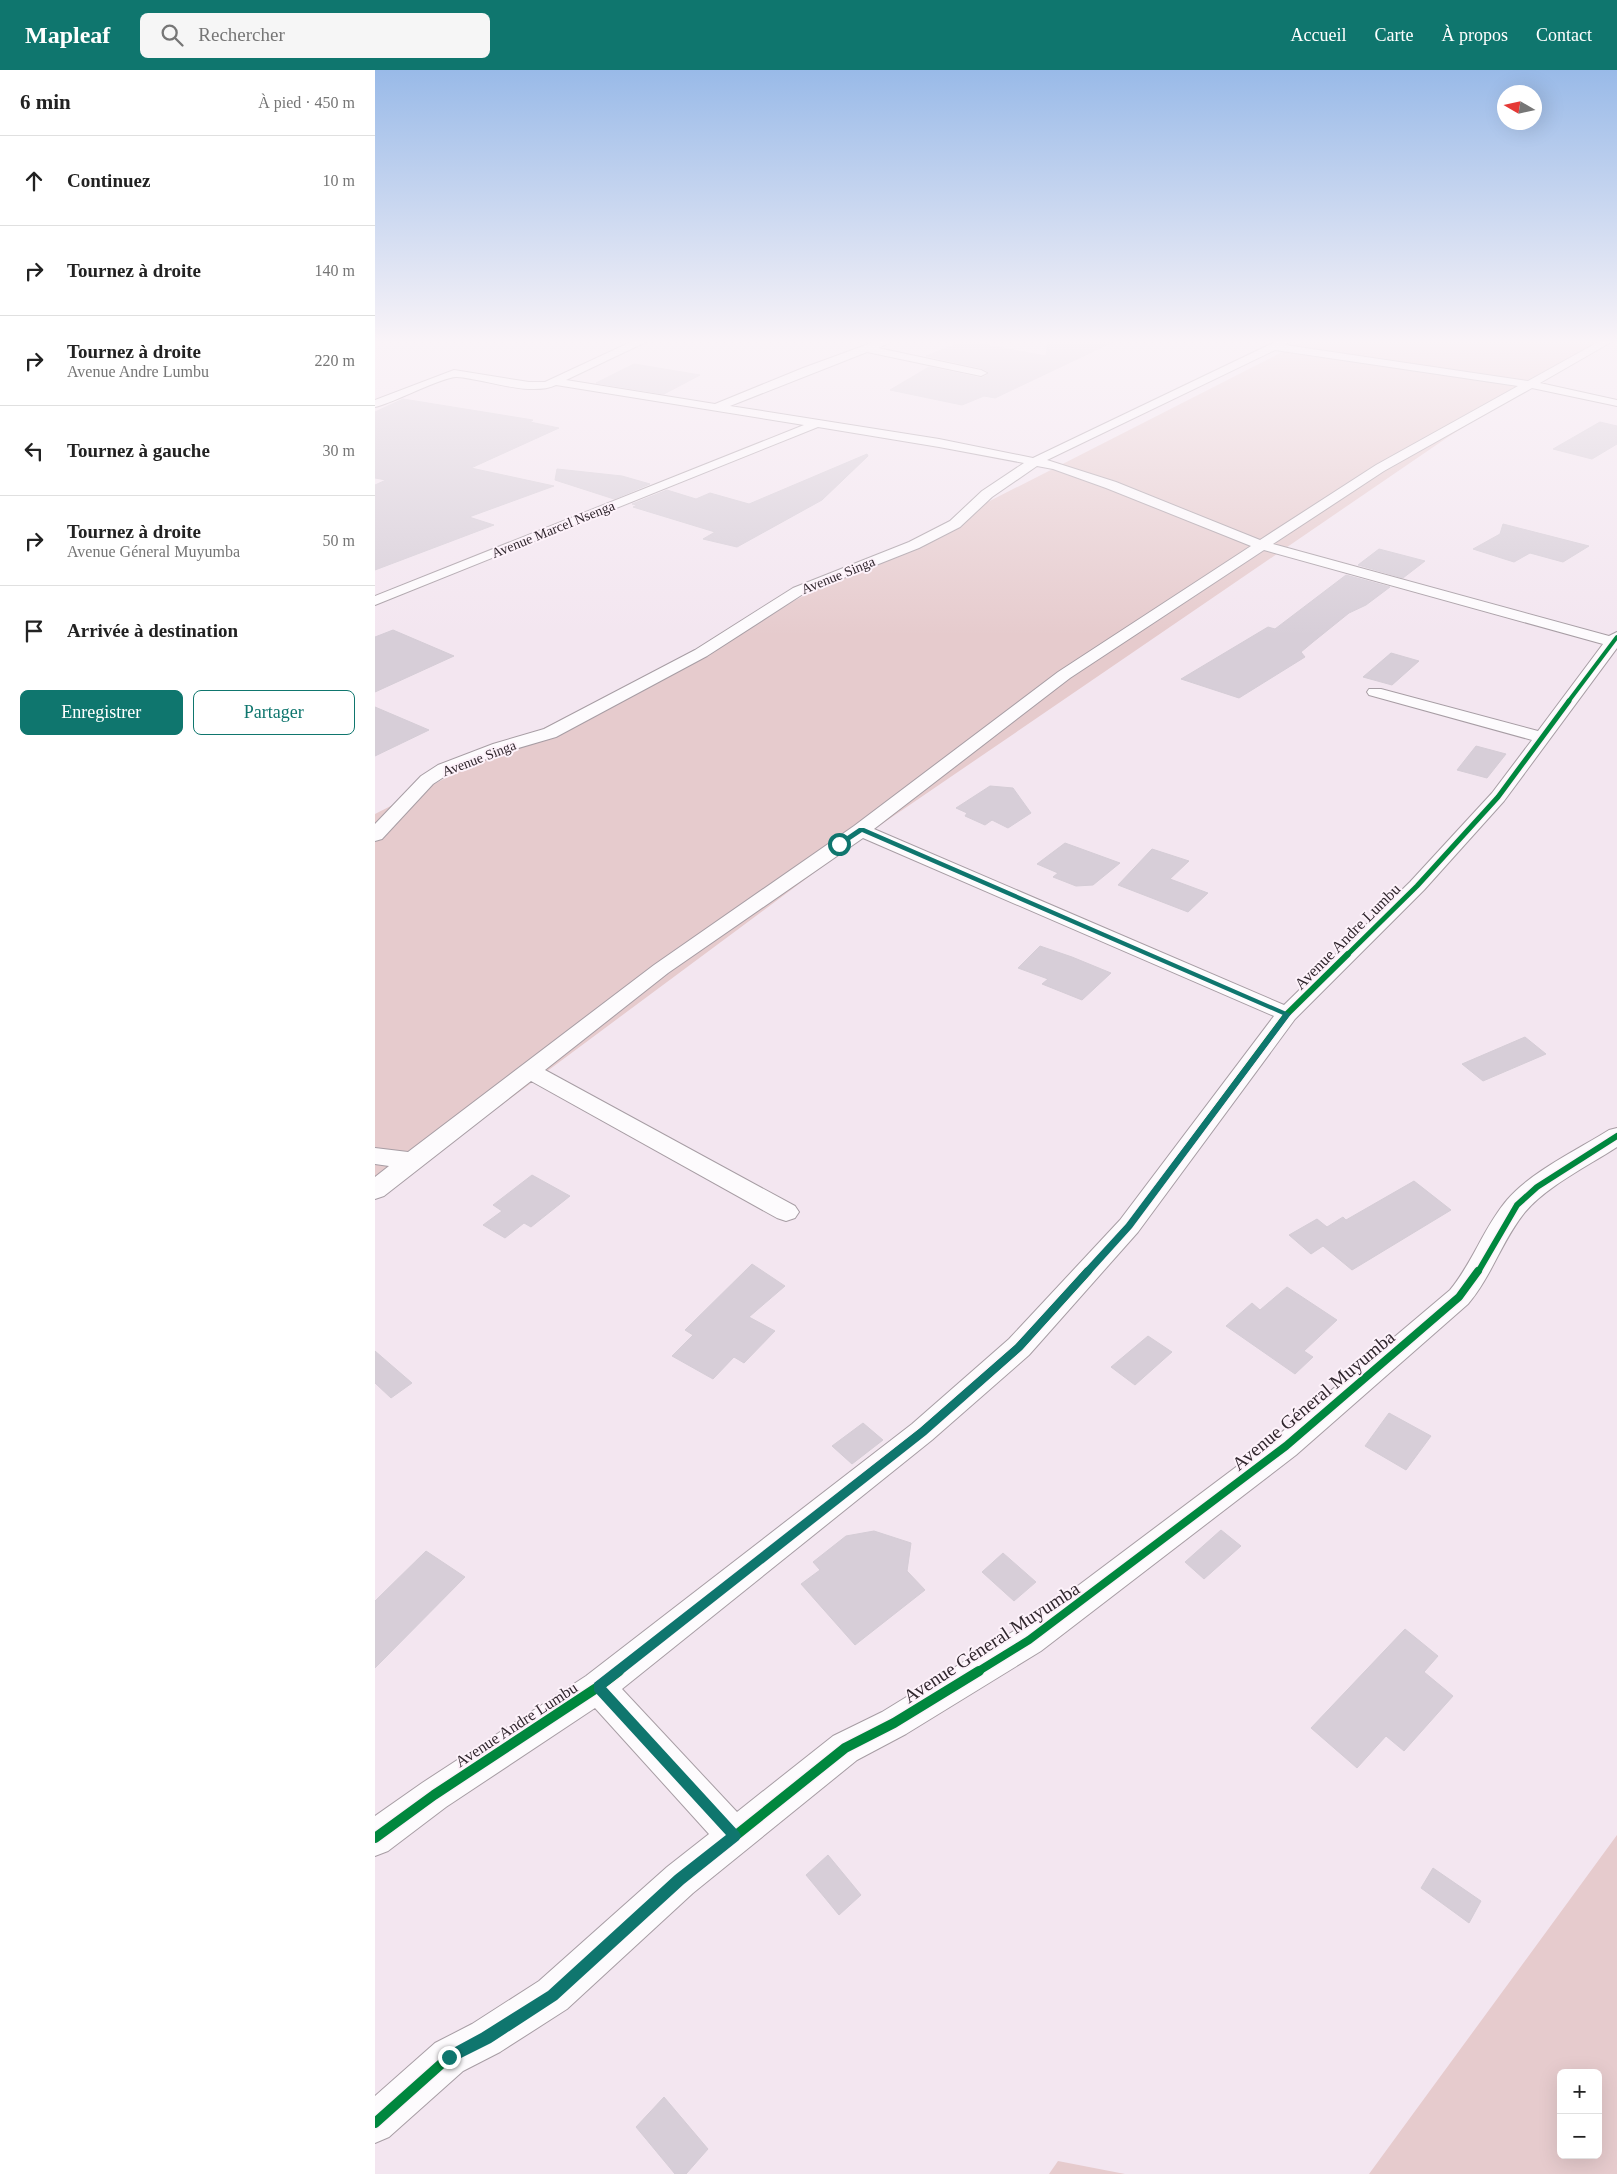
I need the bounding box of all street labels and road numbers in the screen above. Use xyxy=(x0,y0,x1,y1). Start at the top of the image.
street label: Avenue Marcel Nsenga xyxy=(490,498,618,561)
street label: Avenue Singa xyxy=(799,554,878,597)
street label: Avenue Singa xyxy=(440,737,519,779)
street label: Avenue Andre Lumbu xyxy=(1291,880,1404,993)
street label: Avenue Géneral Muyumba xyxy=(1228,1326,1399,1474)
street label: Avenue Géneral Muyumba xyxy=(899,1577,1084,1707)
street label: Avenue Andre Lumbu xyxy=(452,1679,580,1770)

